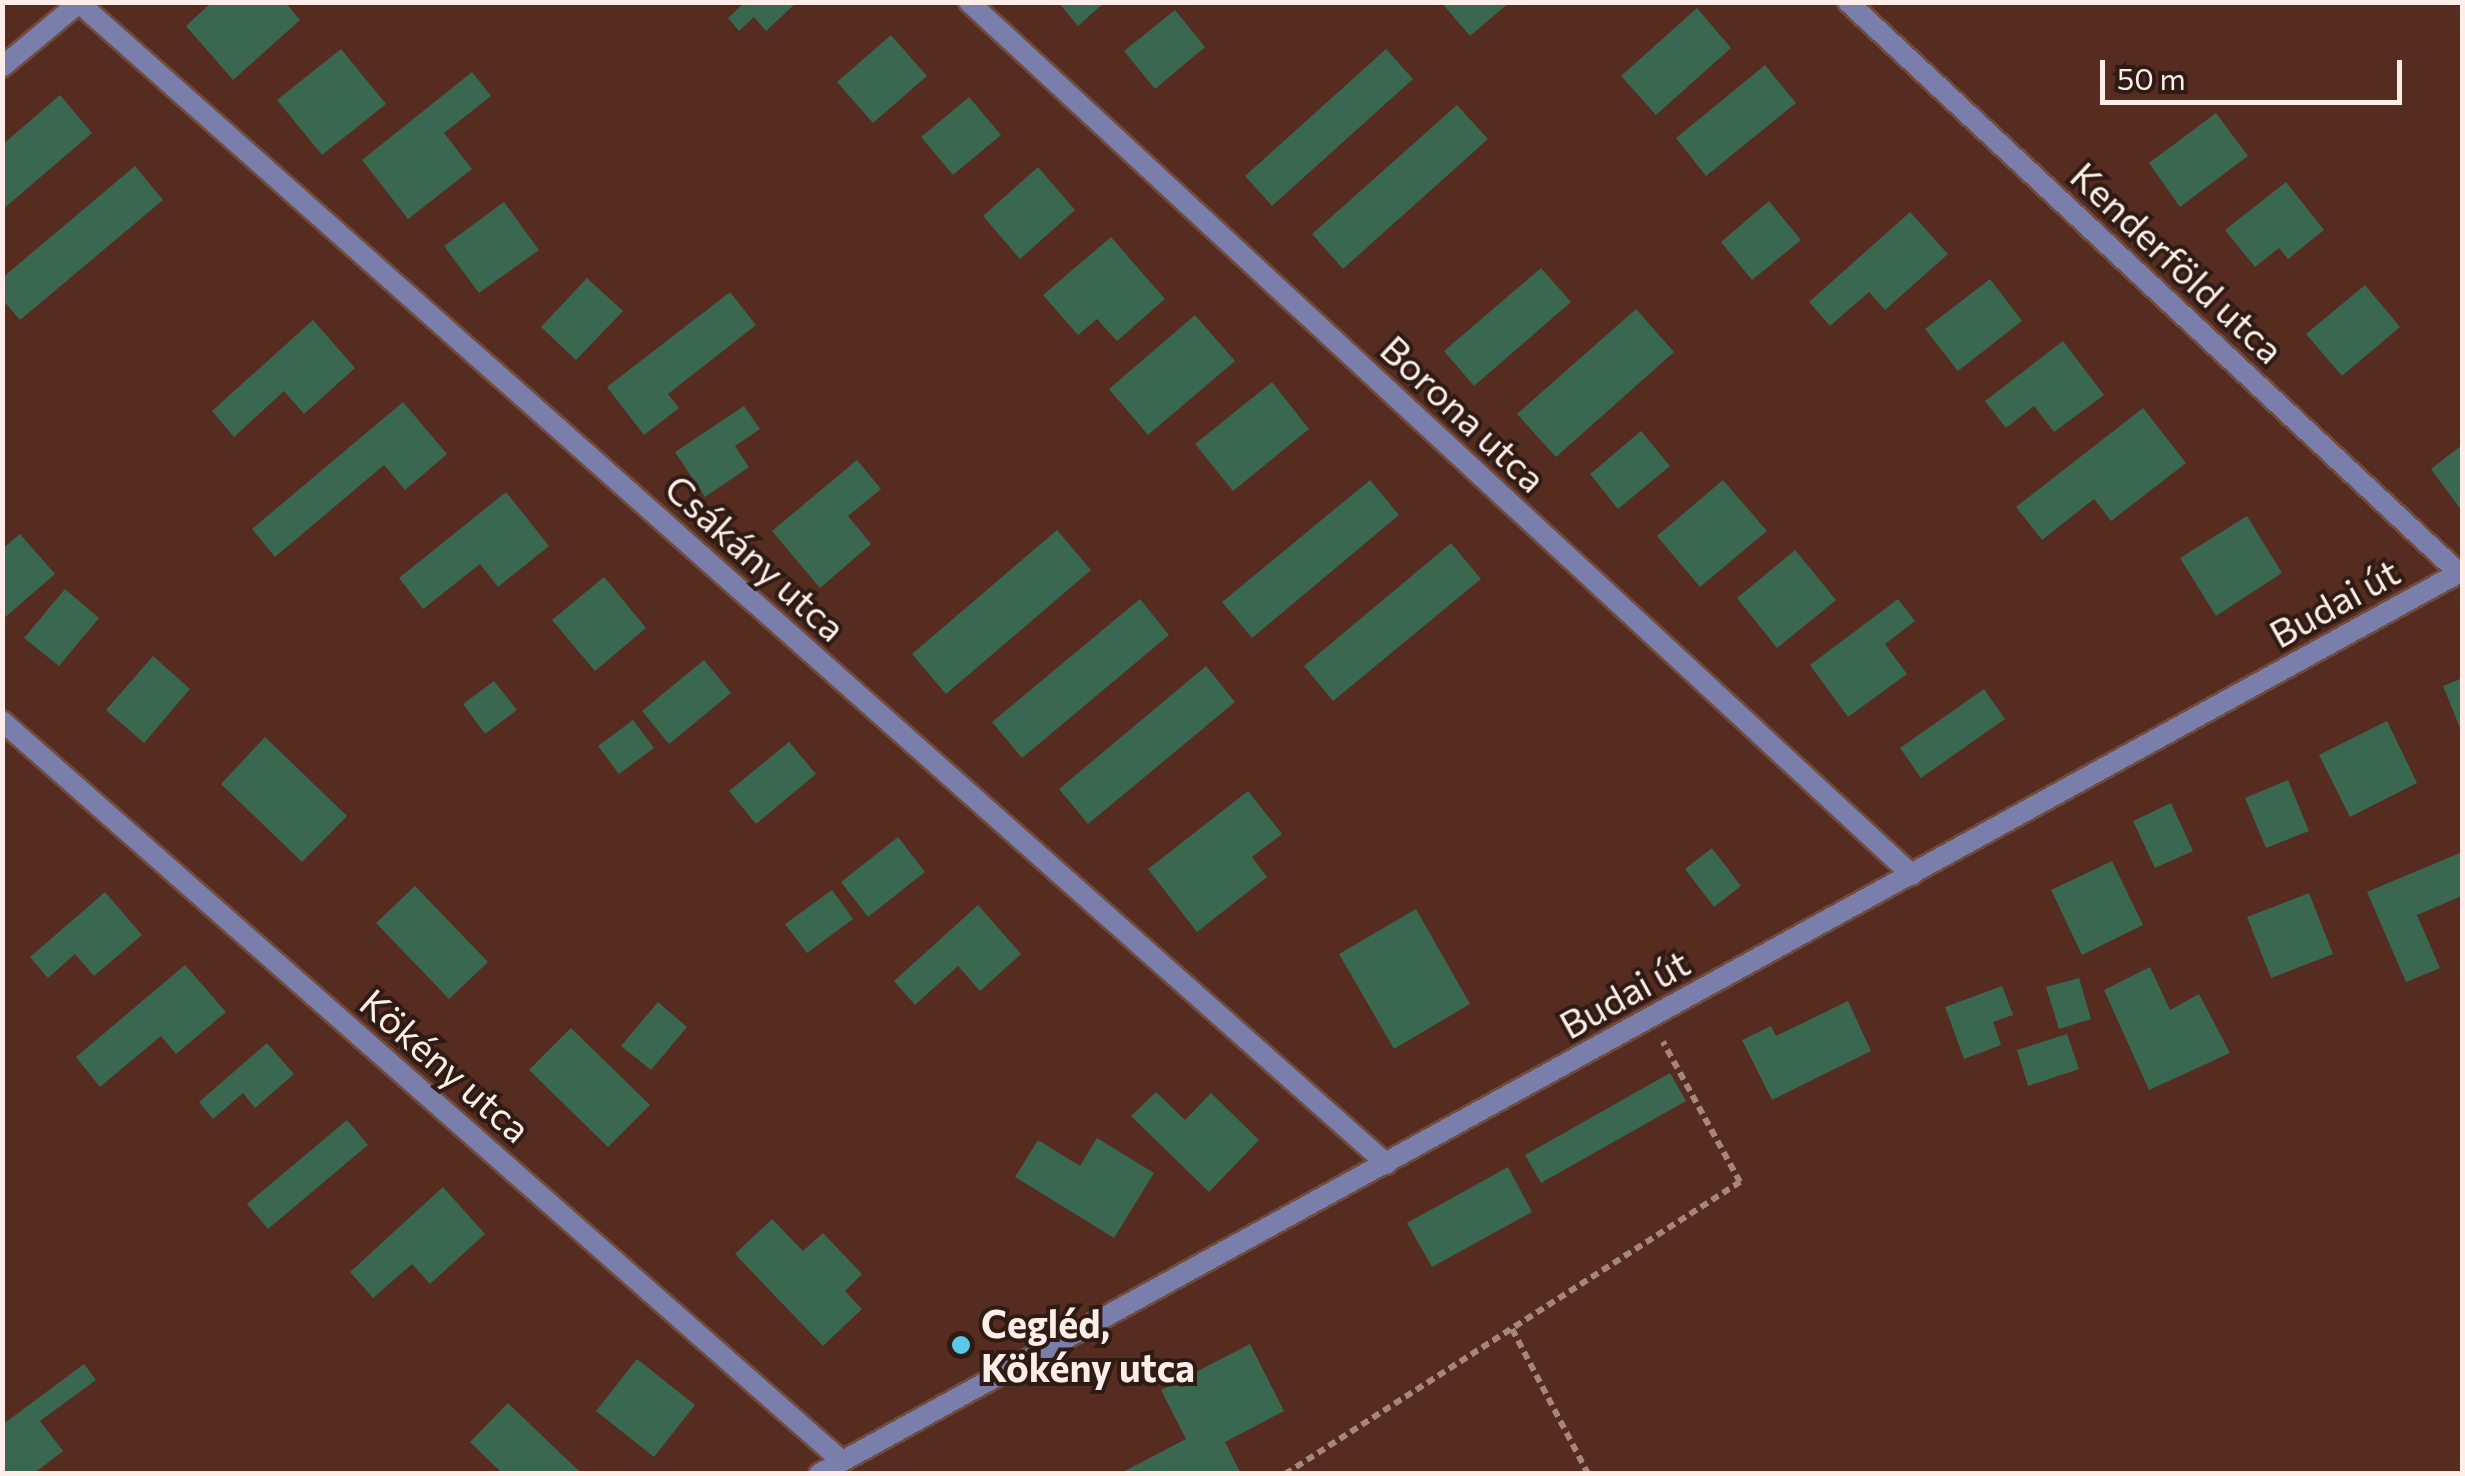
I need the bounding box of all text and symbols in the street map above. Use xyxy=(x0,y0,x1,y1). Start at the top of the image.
scale bar xyxy=(2105,40,2408,102)
text: 50 m xyxy=(2117,59,2186,96)
street label: Kenderföld utca xyxy=(2062,152,2294,372)
street label: Borona utca xyxy=(1372,325,1556,501)
street label: Csákány utca xyxy=(656,464,856,650)
street label: Budai út xyxy=(2261,548,2407,656)
street label: Budai út xyxy=(1551,939,1697,1047)
street label: Kökény utca xyxy=(352,979,540,1151)
place label: Cegléd, Kökény utca xyxy=(981,1300,1195,1390)
marker: Cegléd, Kökény utca xyxy=(950,1334,972,1356)

